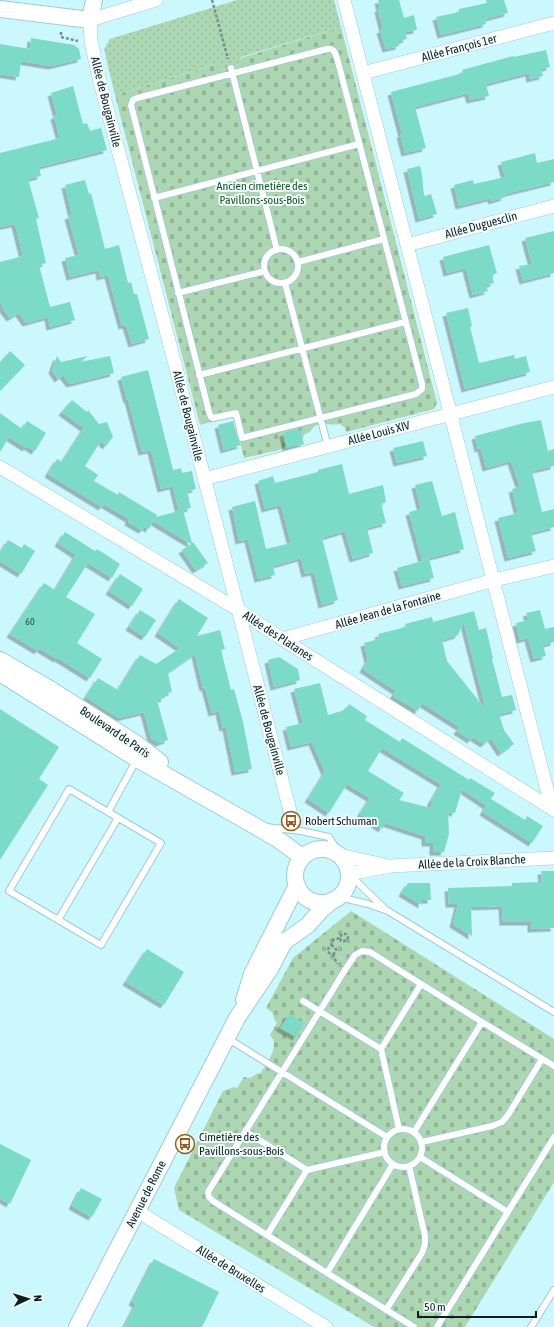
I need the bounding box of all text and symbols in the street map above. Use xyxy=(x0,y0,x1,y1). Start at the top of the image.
street label: Allée François 1er xyxy=(420,31,499,65)
street label: Allée de Bougainville xyxy=(88,55,124,149)
park label: Ancien cimetière des Pavillons-sous-Bois xyxy=(217,179,307,207)
street label: Allée Duguesclin xyxy=(443,209,519,241)
street label: Allée de Bougainville xyxy=(170,369,206,463)
street label: Allée Louis XIV xyxy=(346,418,412,448)
street label: Allée Jean de la Fontaine xyxy=(334,588,442,632)
street label: Allée des Platanes xyxy=(240,608,316,664)
house number: 60 xyxy=(25,616,35,627)
street label: Allée de Bougainville xyxy=(250,683,288,777)
street label: Boulevard de Paris xyxy=(77,703,153,761)
bus stop icon: Robert Schuman xyxy=(280,810,302,832)
place label: Robert Schuman xyxy=(305,814,377,828)
street label: Allée de la Croix Blanche xyxy=(418,852,526,872)
place label: Cimetière des Pavillons-sous-Bois xyxy=(199,1130,284,1158)
bus stop icon: Cimetière des Pavillons-sous-Bois xyxy=(174,1133,196,1155)
street label: Avenue de Rome xyxy=(123,1158,169,1230)
street label: Allée de Bruxelles xyxy=(194,1242,268,1296)
north arrow xyxy=(8,1279,48,1319)
scale bar xyxy=(418,1293,536,1319)
text: N xyxy=(32,1295,44,1302)
text: 50 m xyxy=(424,1300,446,1314)

